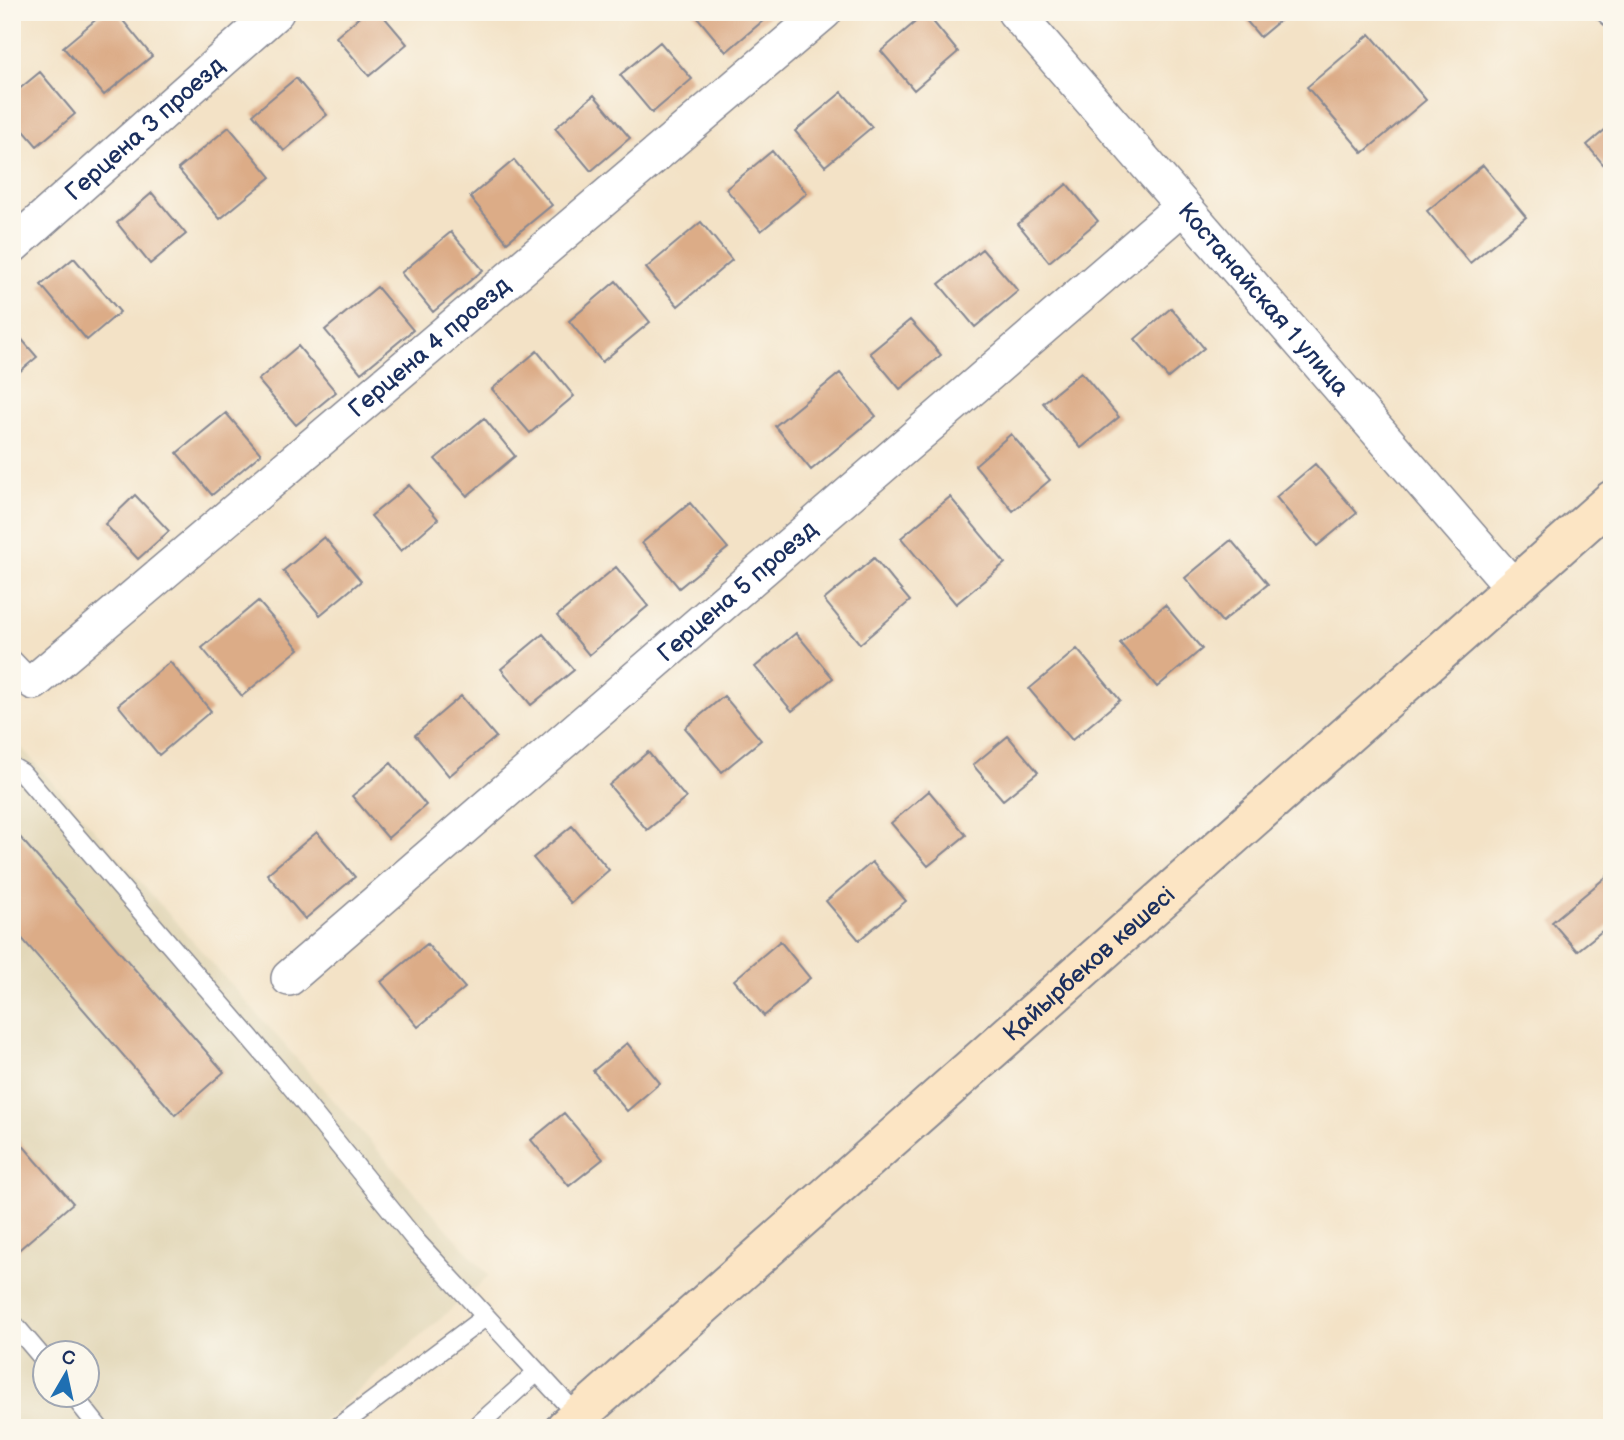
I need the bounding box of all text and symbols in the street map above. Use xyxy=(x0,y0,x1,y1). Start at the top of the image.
street label: Герцена 3 проезд xyxy=(59,51,231,207)
street label: Костанайская 1 улица xyxy=(1172,197,1355,402)
street label: Герцена 4 проезд xyxy=(343,270,516,424)
street label: Герцена 5 проезд xyxy=(652,514,824,668)
street label: Қайырбеков көшесі xyxy=(997,880,1181,1048)
north arrow xyxy=(32,1338,102,1408)
text: С xyxy=(60,1346,77,1371)

